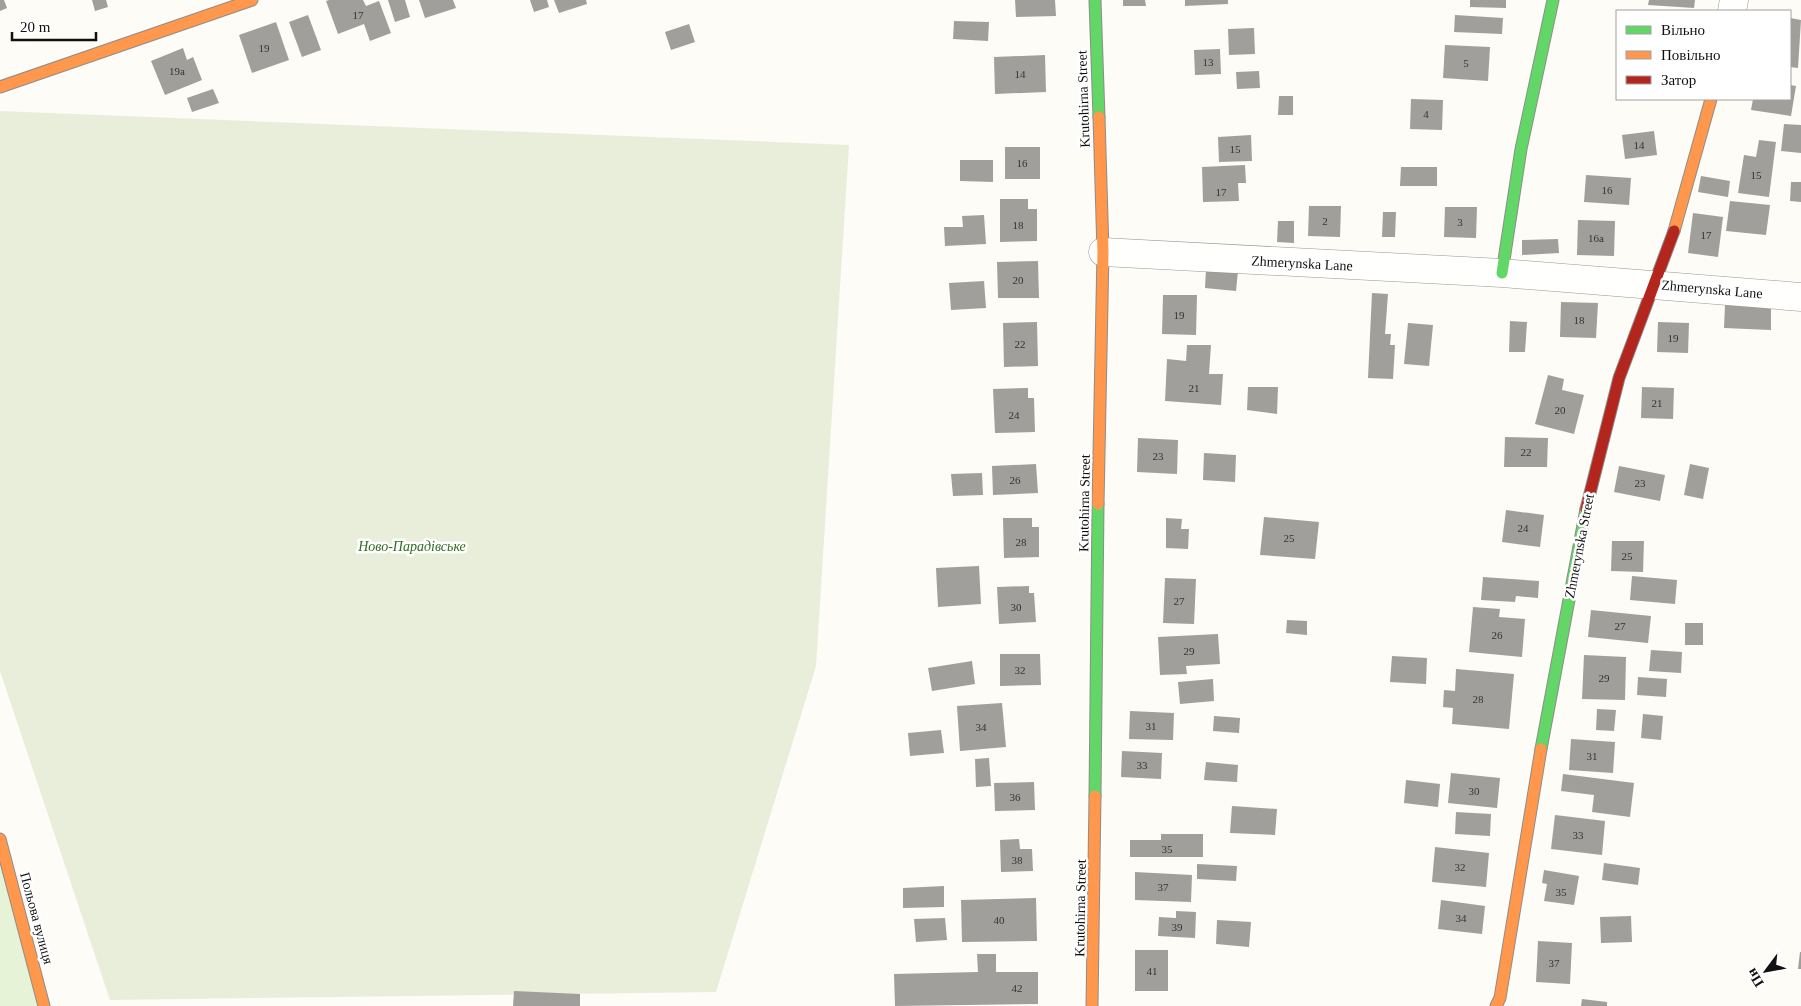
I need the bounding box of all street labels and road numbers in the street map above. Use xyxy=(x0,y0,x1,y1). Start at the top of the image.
street label: Krutohirna Street xyxy=(1074,50,1093,148)
street label: Zhmerynska Lane xyxy=(1251,253,1353,274)
street label: Zhmerynska Lane xyxy=(1661,278,1763,301)
street label: Krutohirna Street xyxy=(1076,454,1093,552)
street label: Zhmerynska Street xyxy=(1562,492,1597,600)
street label: Krutohirna Street xyxy=(1072,859,1089,957)
street label: Польова вулиця xyxy=(17,871,56,966)

